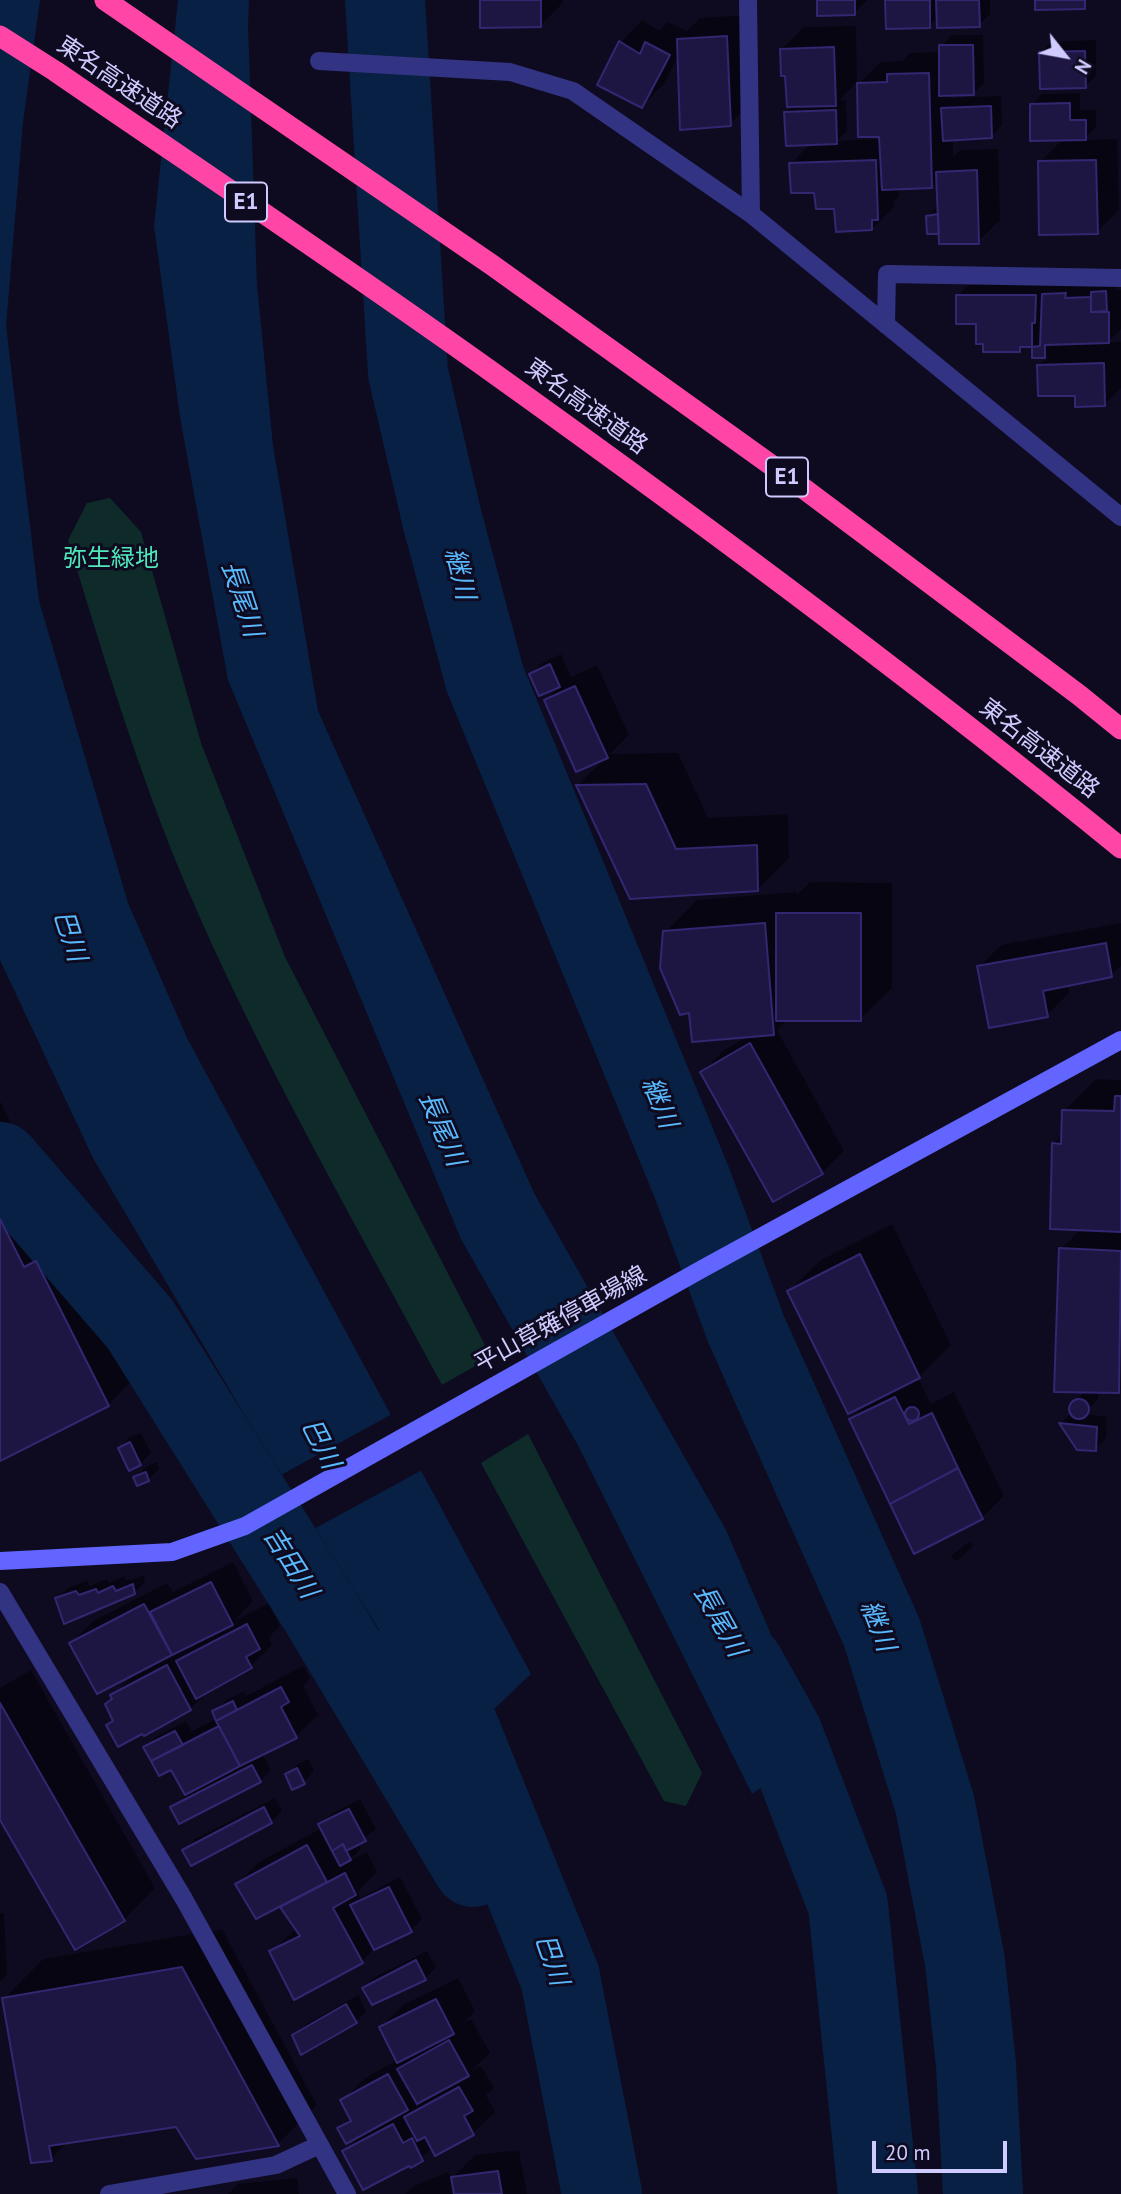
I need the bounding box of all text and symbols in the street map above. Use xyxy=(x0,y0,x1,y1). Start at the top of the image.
north arrow xyxy=(1030,21,1100,91)
street label: 東名高速道路 xyxy=(51,31,187,135)
text: N xyxy=(1070,55,1097,78)
road number: E1 xyxy=(225,182,267,222)
street label: 東名高速道路 xyxy=(519,353,653,461)
road number: E1 xyxy=(766,457,808,496)
park label: 弥生緑地 xyxy=(63,545,159,573)
water label: 継川 xyxy=(438,545,480,603)
water label: 長尾川 xyxy=(214,557,268,641)
street label: 東名高速道路 xyxy=(973,693,1105,805)
water label: 巴川 xyxy=(46,906,92,966)
water label: 継川 xyxy=(635,1073,683,1133)
water label: 長尾川 xyxy=(411,1087,471,1171)
street label: 平山草薙停車場線 xyxy=(470,1261,652,1379)
water label: 巴川 xyxy=(294,1414,346,1474)
water label: 吉田川 xyxy=(256,1522,324,1604)
water label: 長尾川 xyxy=(686,1579,752,1663)
water label: 継川 xyxy=(853,1596,901,1656)
water label: 巴川 xyxy=(528,1930,574,1990)
scale bar xyxy=(876,2128,1011,2172)
text: 20 m xyxy=(885,2139,931,2166)

